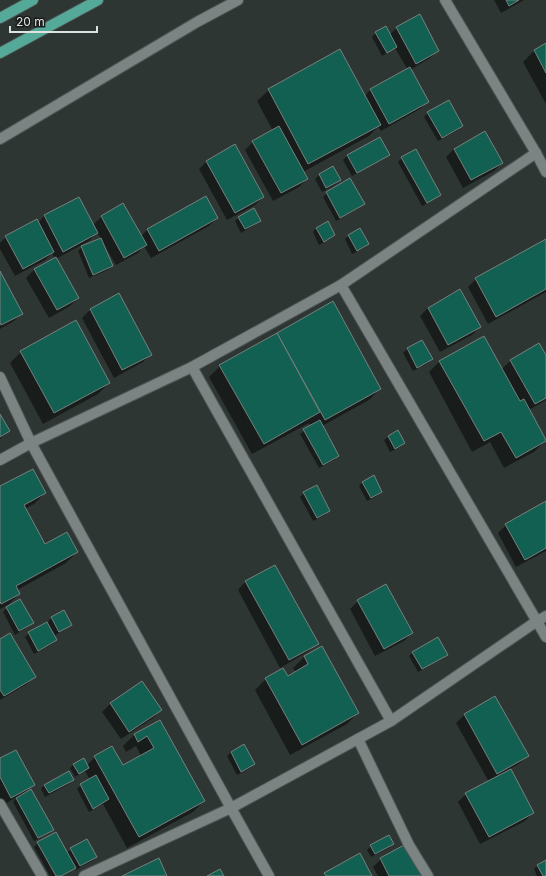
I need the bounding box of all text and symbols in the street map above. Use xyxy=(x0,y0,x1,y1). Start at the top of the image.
scale bar xyxy=(10,8,97,34)
text: 20 m xyxy=(16,14,45,29)

